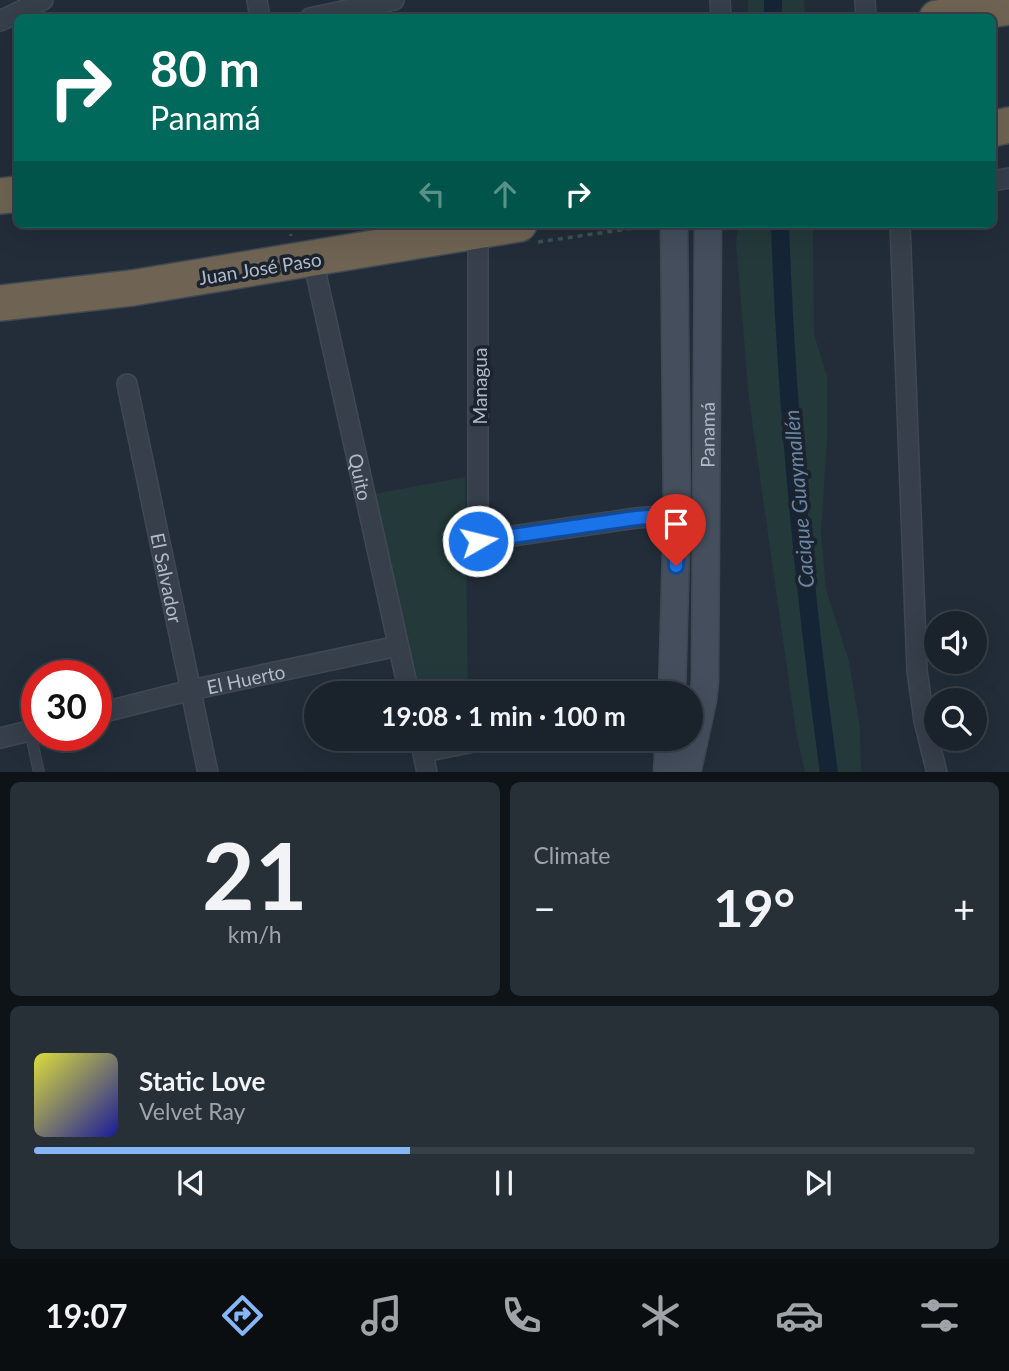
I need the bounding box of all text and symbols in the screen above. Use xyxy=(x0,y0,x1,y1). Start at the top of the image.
text: 80 m xyxy=(150,39,260,97)
icon: right xyxy=(35,42,126,133)
text: Panamá xyxy=(150,98,261,137)
icon: left xyxy=(413,175,451,213)
icon: ahead xyxy=(486,175,524,213)
icon: right xyxy=(559,175,597,213)
street label: Juan José Paso xyxy=(197,247,323,289)
street label: Managua xyxy=(468,348,491,424)
street label: Panamá xyxy=(695,402,718,468)
water label: Cacique Guaymallén xyxy=(778,409,818,589)
street label: Quito xyxy=(345,451,377,503)
pin xyxy=(646,494,706,566)
position arrow xyxy=(441,504,515,578)
icon: arrive xyxy=(657,505,695,543)
street label: El Salvador xyxy=(147,531,188,625)
map controls xyxy=(924,611,987,751)
button: sound xyxy=(924,611,987,674)
street label: El Huerto xyxy=(204,659,287,698)
speed limit sign: 30 xyxy=(21,660,112,751)
button: search xyxy=(924,688,987,751)
text: 19:08 · 1 min · 100 m xyxy=(381,700,626,732)
text: 21 xyxy=(202,820,308,929)
text: Climate xyxy=(534,841,610,869)
text: 19° xyxy=(713,876,795,938)
text: − xyxy=(534,885,556,931)
text: + xyxy=(953,885,975,931)
text: km/h xyxy=(228,920,282,948)
text: Static Love xyxy=(139,1065,266,1097)
text: Velvet Ray xyxy=(139,1097,245,1125)
icon: previous xyxy=(172,1164,210,1202)
icon: pause xyxy=(485,1164,523,1202)
icon: next xyxy=(799,1164,837,1202)
icon: directions xyxy=(218,1291,267,1340)
icon: music xyxy=(357,1291,406,1340)
icon: phone xyxy=(497,1291,546,1340)
icon: climate xyxy=(636,1291,685,1340)
icon: car xyxy=(775,1291,824,1340)
icon: filters xyxy=(915,1291,964,1340)
text: 19:07 xyxy=(45,1296,128,1335)

